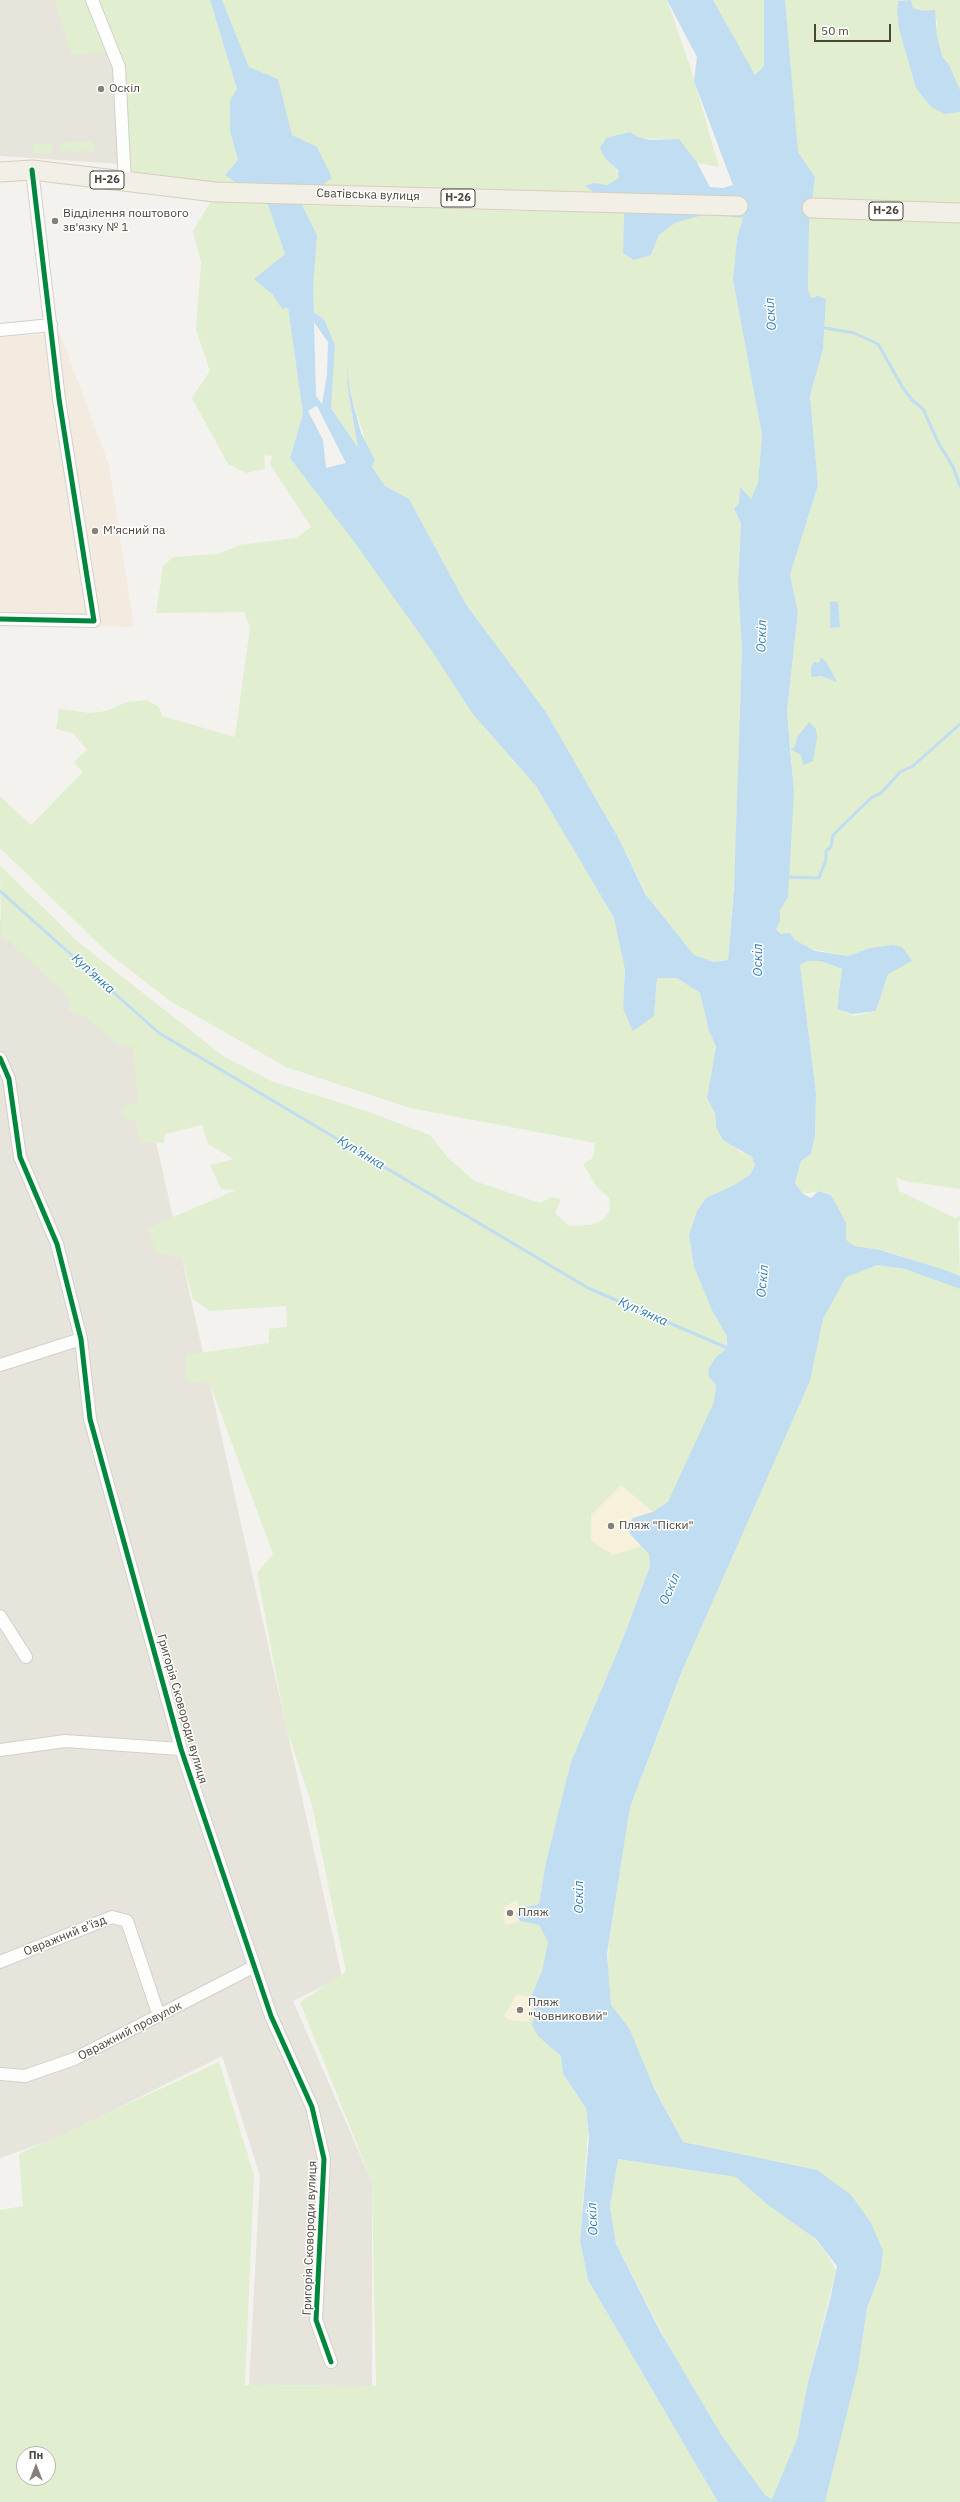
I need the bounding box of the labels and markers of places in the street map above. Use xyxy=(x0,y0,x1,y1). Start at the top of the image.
place label: Оскіл xyxy=(109,82,140,96)
marker: Оскіл xyxy=(96,84,106,94)
place label: Відділення поштового зв'язку № 1 xyxy=(63,207,189,235)
marker: Відділення поштового зв'язку № 1 xyxy=(50,216,60,226)
place label: М'ясний па xyxy=(103,524,165,538)
marker: М'ясний па xyxy=(90,526,100,536)
place label: Пляж "Піски" xyxy=(619,1519,694,1533)
marker: Пляж "Піски" xyxy=(606,1521,616,1531)
place label: Пляж xyxy=(518,1906,549,1920)
marker: Пляж xyxy=(505,1908,515,1918)
place label: Пляж "Човниковий" xyxy=(528,1996,608,2024)
marker: Пляж "Човниковий" xyxy=(515,2005,525,2015)

